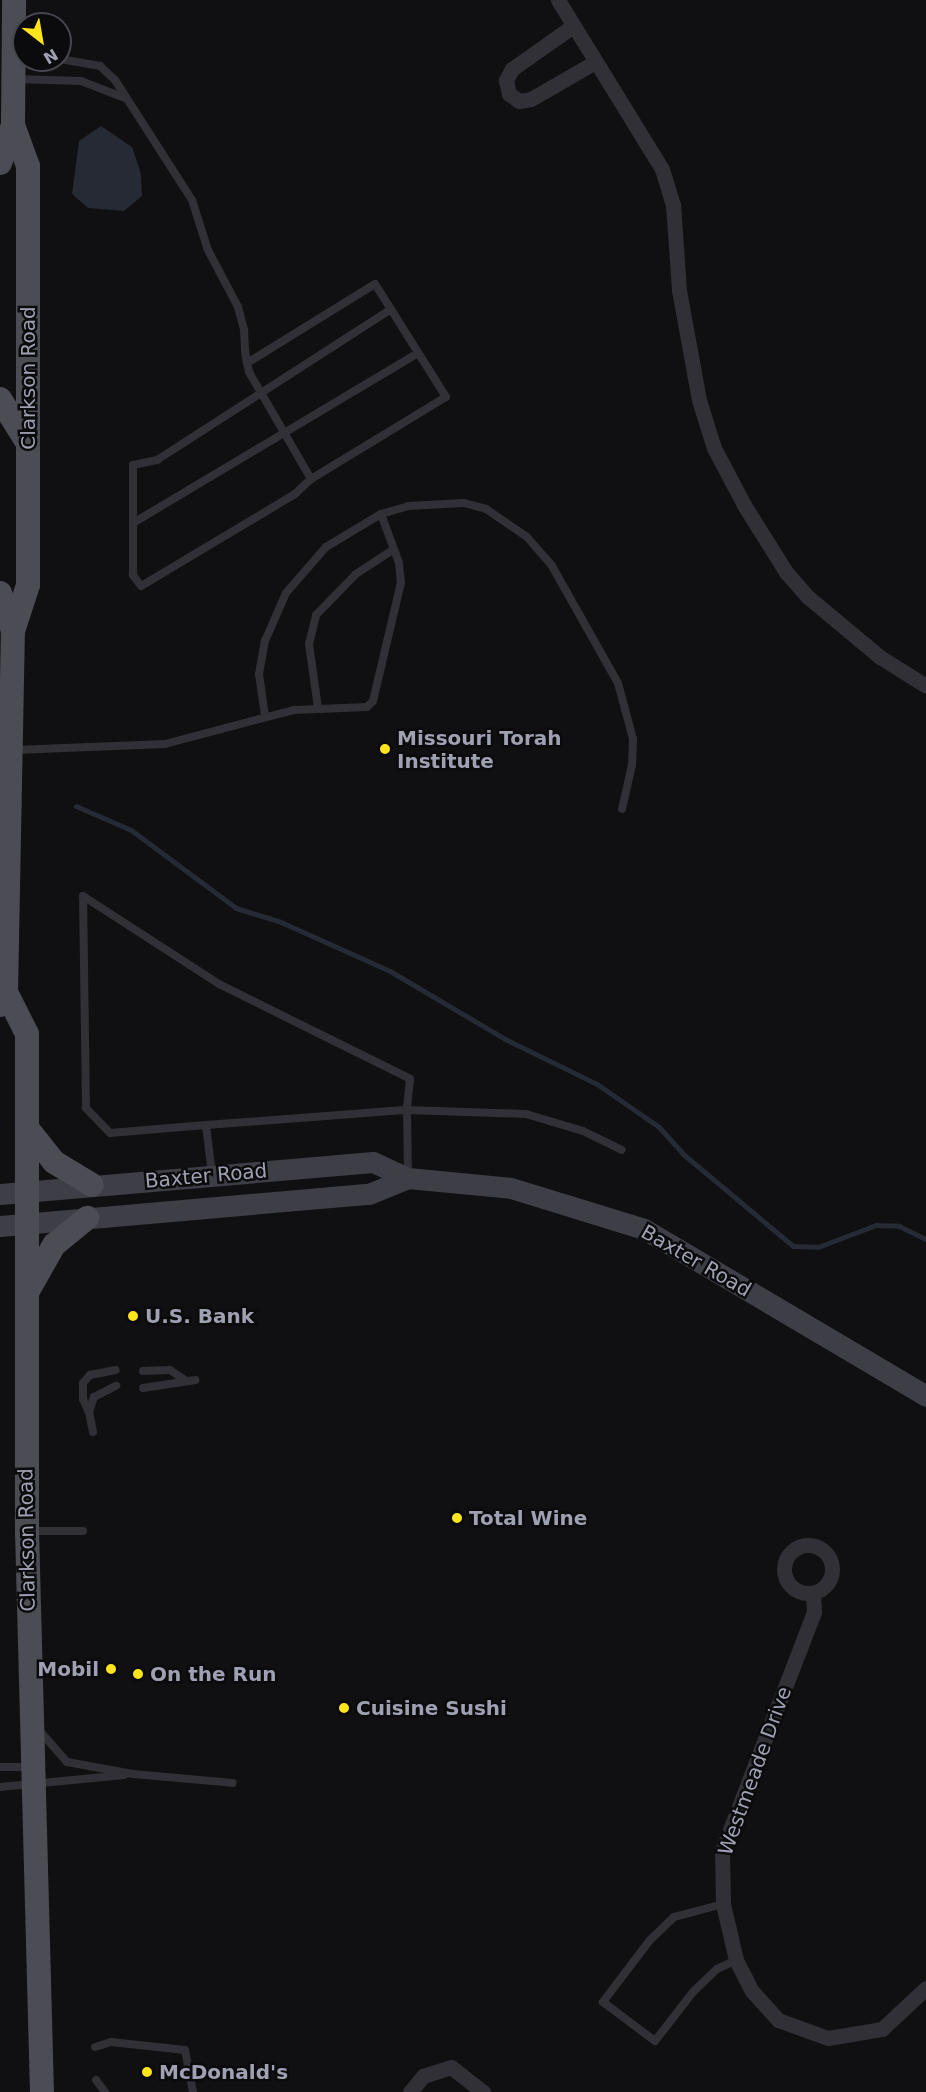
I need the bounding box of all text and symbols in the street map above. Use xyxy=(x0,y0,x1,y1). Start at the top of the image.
north arrow xyxy=(12,12,72,72)
text: N xyxy=(40,45,61,68)
street label: Clarkson Road xyxy=(16,306,40,450)
place label: Missouri Torah Institute xyxy=(397,726,562,773)
marker: Missouri Torah Institute xyxy=(378,742,392,756)
street label: Baxter Road xyxy=(144,1159,268,1193)
street label: Baxter Road xyxy=(637,1220,755,1302)
place label: U.S. Bank xyxy=(145,1304,254,1328)
marker: U.S. Bank xyxy=(126,1309,140,1323)
street label: Clarkson Road xyxy=(14,1468,40,1612)
place label: Total Wine xyxy=(469,1506,587,1530)
marker: Total Wine xyxy=(450,1511,464,1525)
place label: Mobil xyxy=(37,1657,99,1681)
marker: Mobil xyxy=(104,1662,118,1676)
place label: On the Run xyxy=(150,1662,276,1686)
marker: On the Run xyxy=(131,1667,145,1681)
street label: Westmeade Drive xyxy=(713,1683,797,1859)
place label: Cuisine Sushi xyxy=(356,1696,507,1720)
marker: Cuisine Sushi xyxy=(337,1701,351,1715)
place label: McDonald's xyxy=(159,2060,288,2084)
marker: McDonald's xyxy=(140,2065,154,2079)

